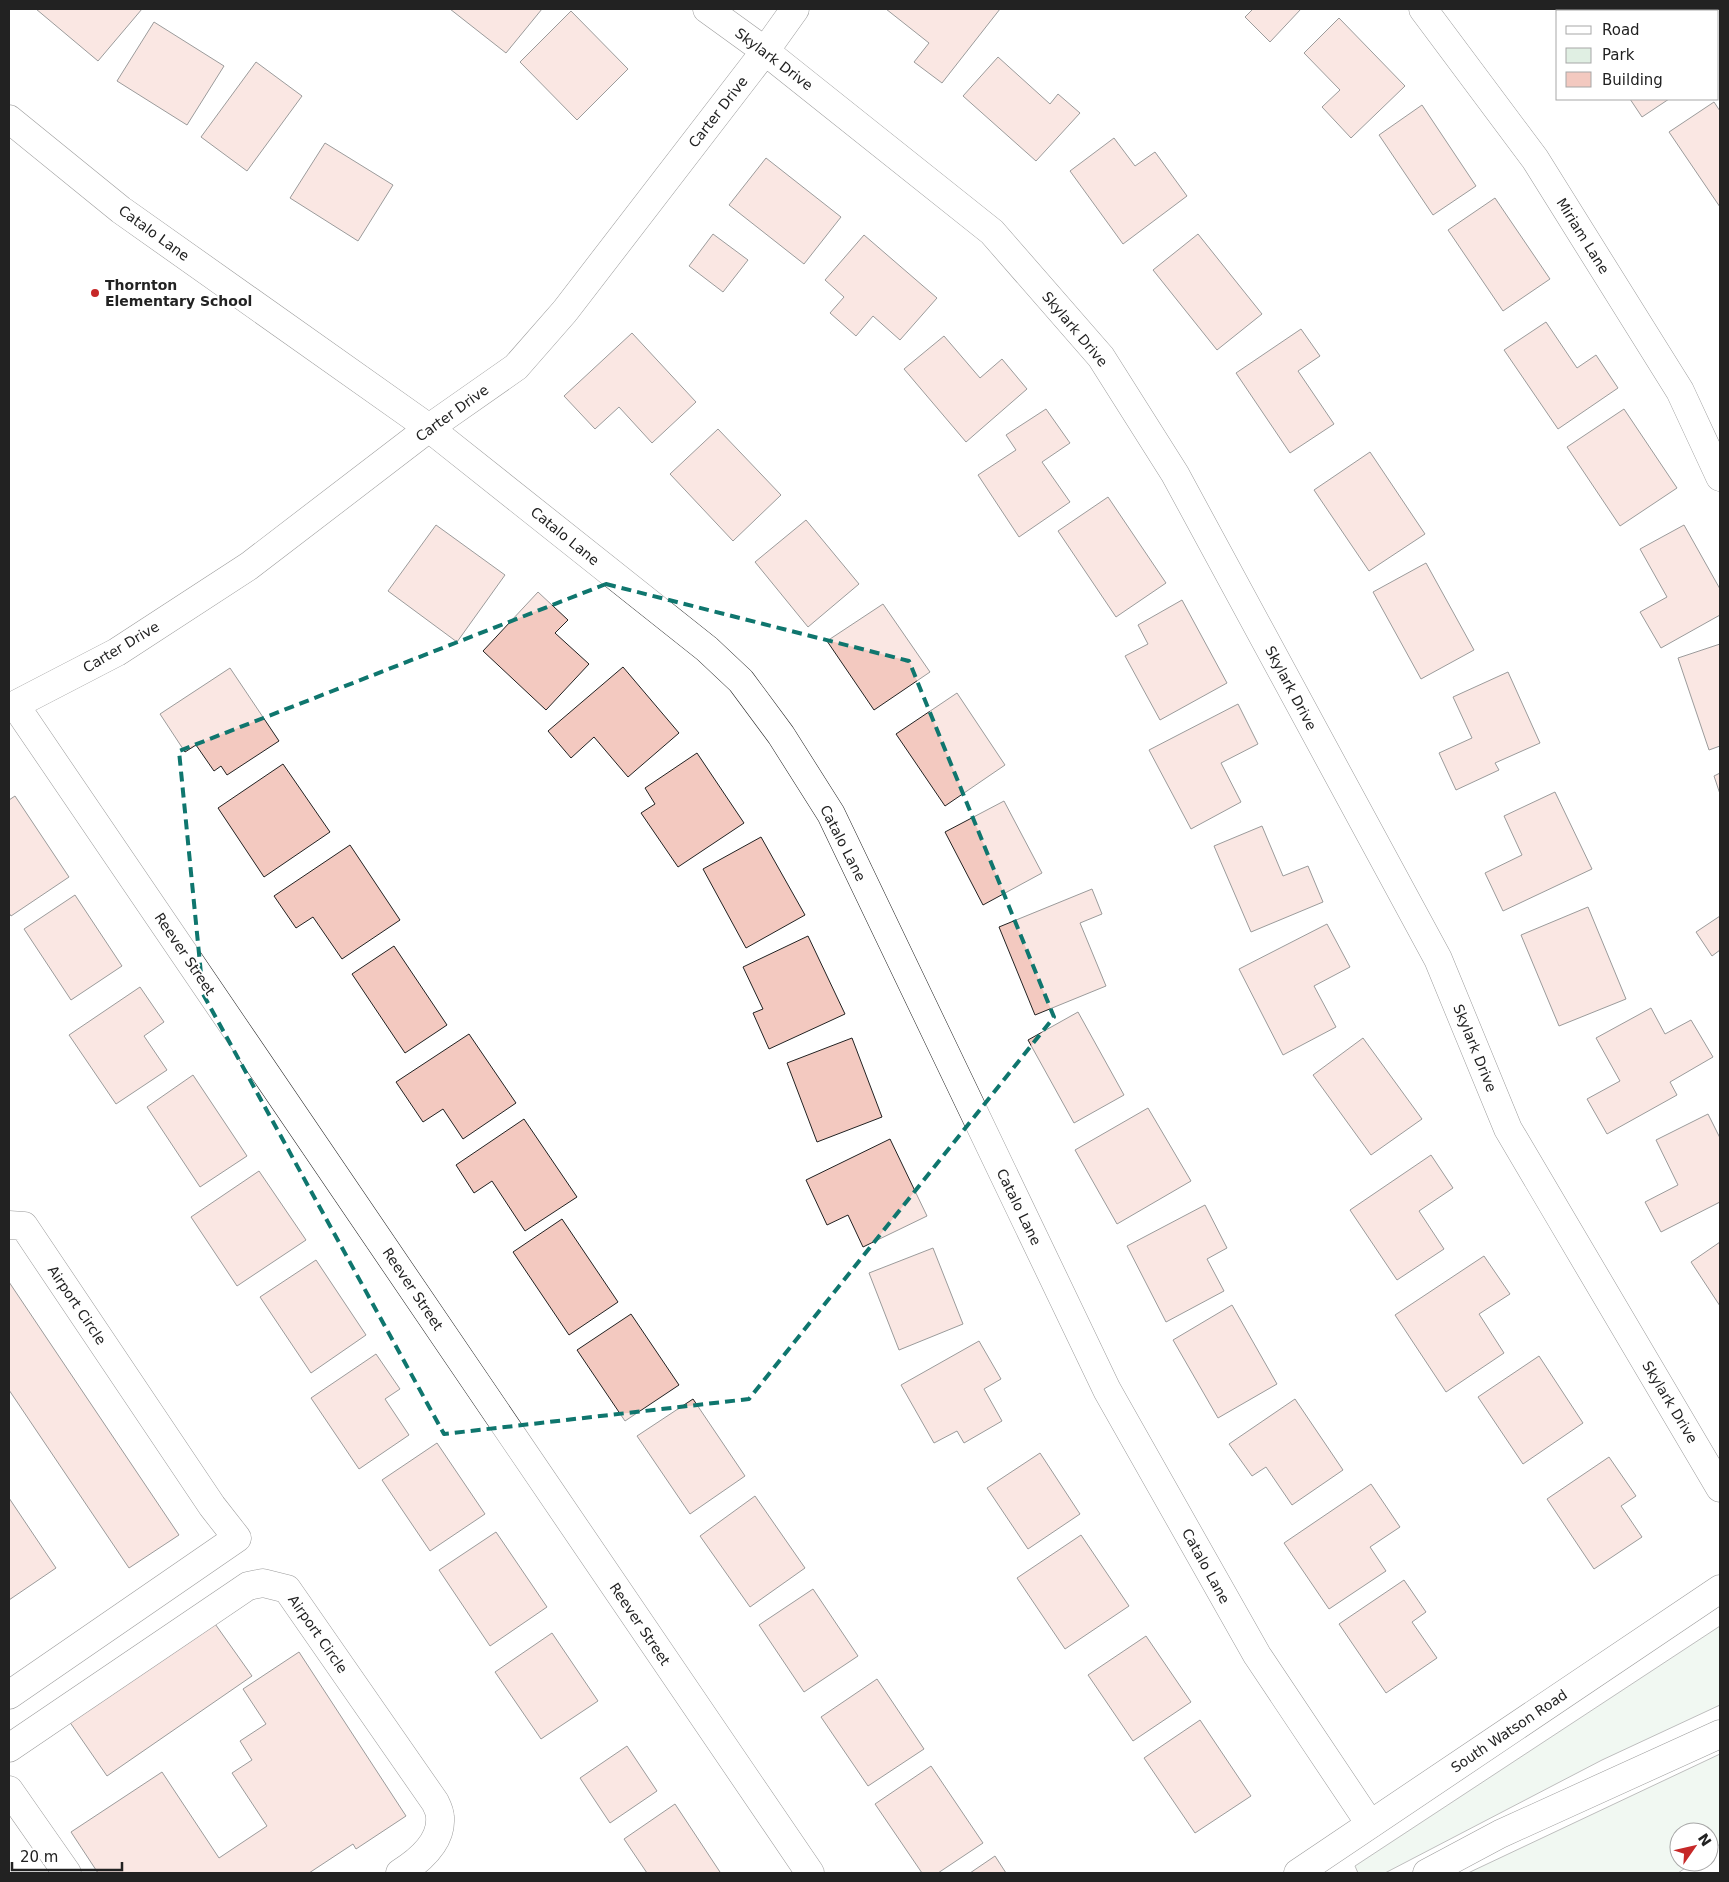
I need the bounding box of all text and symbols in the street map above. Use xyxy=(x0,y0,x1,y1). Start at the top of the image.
legend xyxy=(1556,10,1719,100)
text: Road xyxy=(1602,21,1640,39)
street label: Skylark Drive xyxy=(732,25,816,93)
text: Park xyxy=(1602,46,1635,64)
text: Building xyxy=(1602,71,1663,89)
street label: Carter Drive xyxy=(685,73,751,151)
street label: Miriam Lane xyxy=(1553,195,1613,277)
street label: Catalo Lane xyxy=(116,202,192,264)
place label: Thornton Elementary School xyxy=(105,277,252,309)
marker: Thornton Elementary School xyxy=(89,287,101,299)
street label: Skylark Drive xyxy=(1039,288,1111,370)
street label: Carter Drive xyxy=(413,381,491,445)
street label: Catalo Lane xyxy=(528,504,602,568)
street label: Carter Drive xyxy=(80,618,162,676)
street label: Skylark Drive xyxy=(1262,643,1320,733)
street label: Catalo Lane xyxy=(817,802,869,884)
street label: Reever Street xyxy=(152,910,219,999)
street label: Skylark Drive xyxy=(1450,1002,1500,1094)
street label: Catalo Lane xyxy=(994,1166,1044,1248)
street label: Reever Street xyxy=(380,1245,447,1334)
street label: Airport Circle xyxy=(45,1263,109,1347)
street label: Skylark Drive xyxy=(1639,1358,1701,1446)
street label: Catalo Lane xyxy=(1179,1526,1233,1606)
street label: Reever Street xyxy=(607,1580,674,1669)
street label: Airport Circle xyxy=(285,1592,351,1676)
street label: South Watson Road xyxy=(1448,1686,1570,1776)
north arrow xyxy=(1669,1822,1719,1872)
text: N xyxy=(1695,1830,1715,1849)
scale bar xyxy=(12,1840,122,1872)
text: 20 m xyxy=(20,1848,58,1866)

